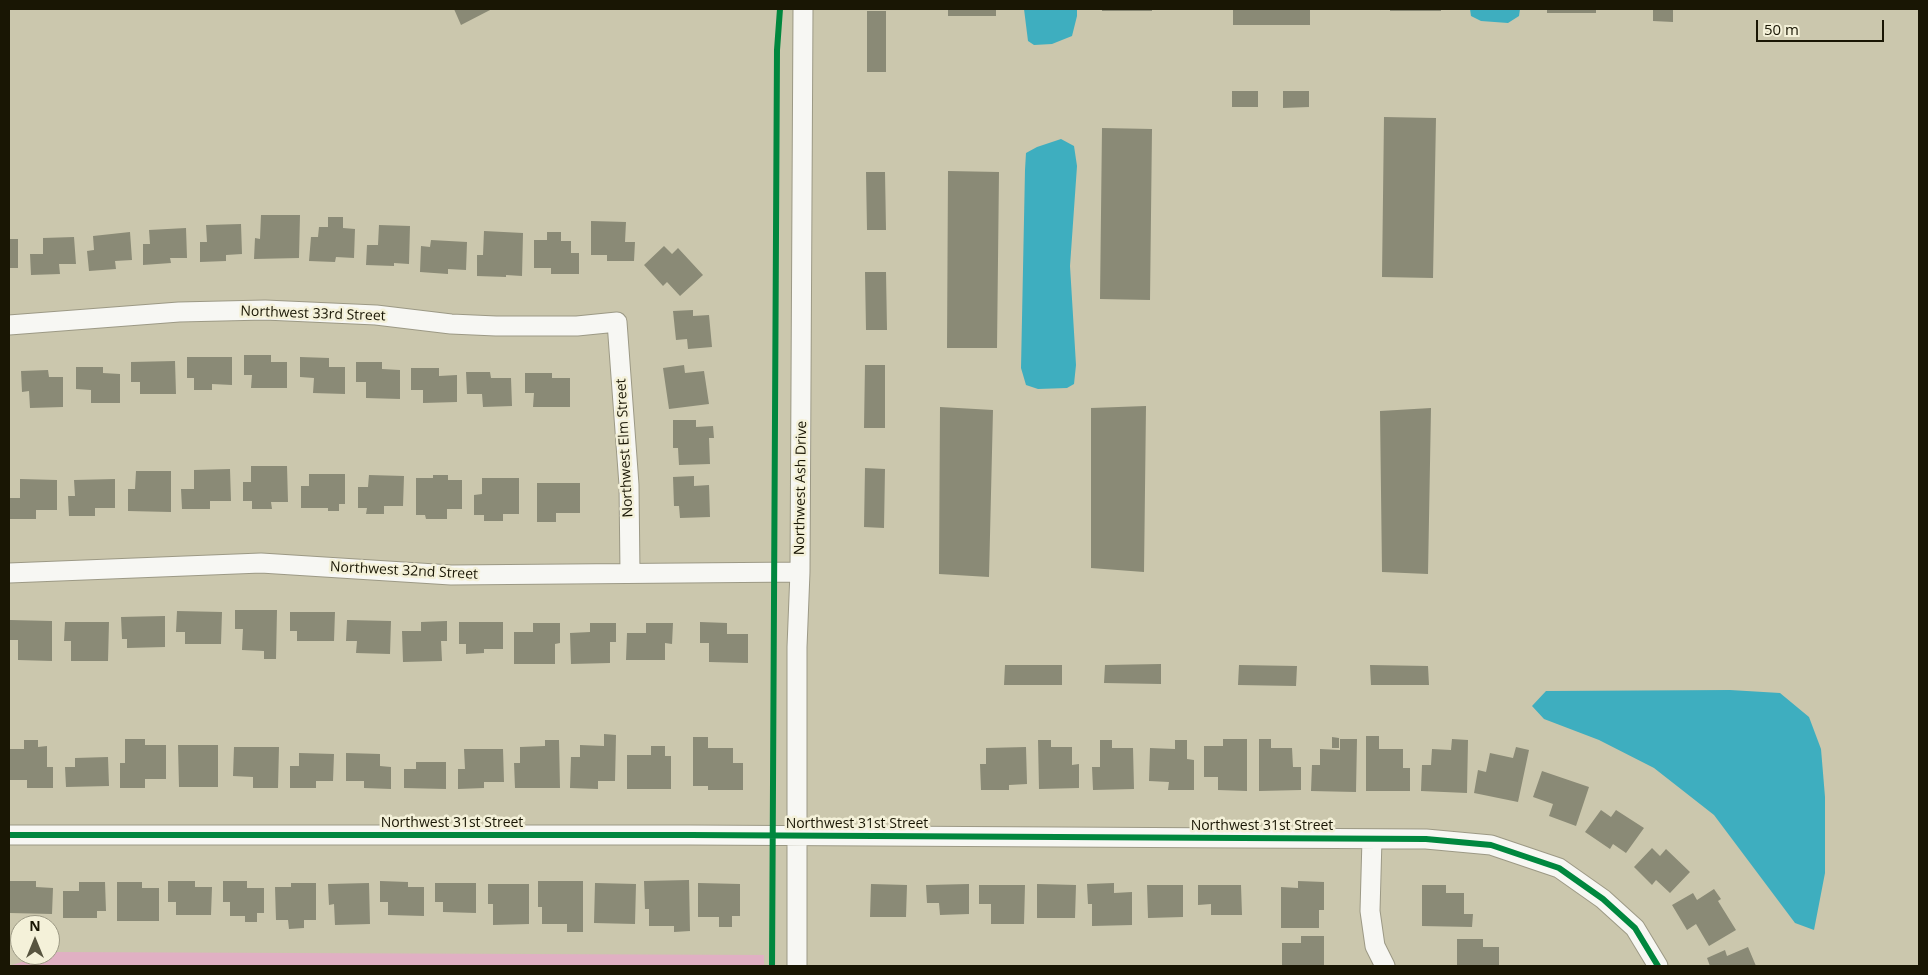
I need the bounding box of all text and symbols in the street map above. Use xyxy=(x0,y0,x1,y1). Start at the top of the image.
scale bar xyxy=(1758,10,1886,42)
text: 50 m xyxy=(1764,19,1799,39)
street label: Northwest 33rd Street xyxy=(240,303,386,325)
street label: Northwest Elm Street xyxy=(613,378,637,518)
street label: Northwest Ash Drive xyxy=(791,421,811,555)
street label: Northwest 32nd Street xyxy=(330,559,478,583)
street label: Northwest 31st Street xyxy=(381,815,523,831)
street label: Northwest 31st Street xyxy=(786,816,928,832)
street label: Northwest 31st Street xyxy=(1191,818,1333,834)
north arrow xyxy=(10,915,60,965)
text: N xyxy=(29,916,41,935)

